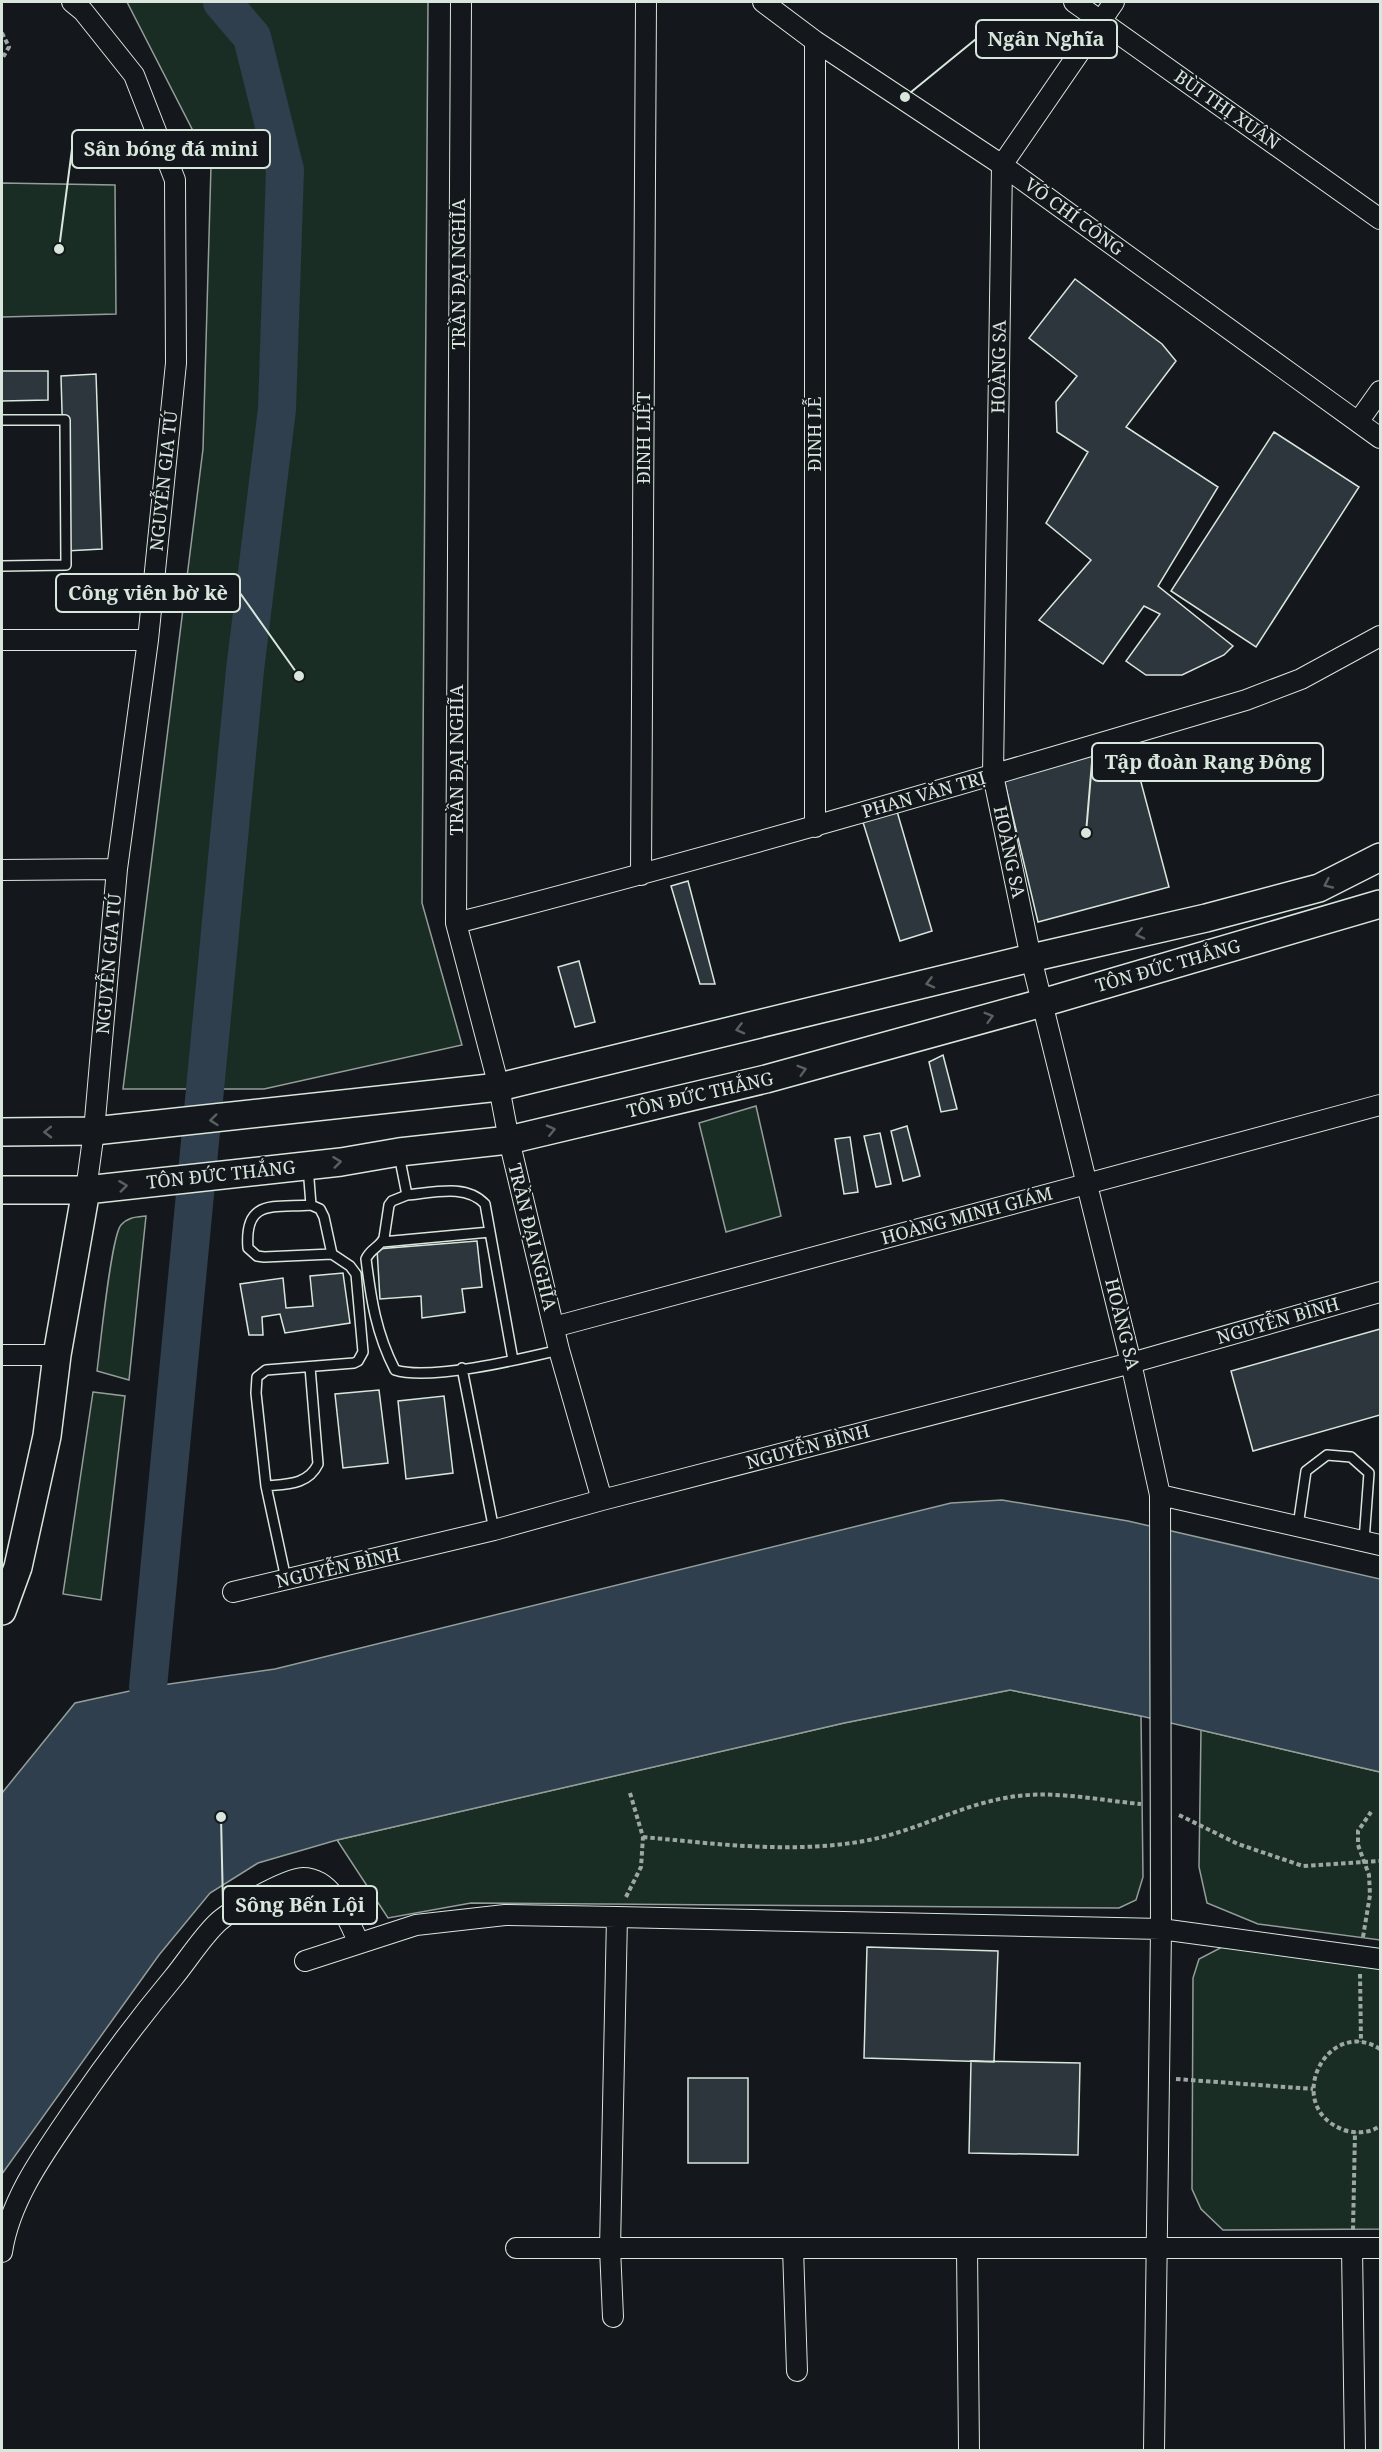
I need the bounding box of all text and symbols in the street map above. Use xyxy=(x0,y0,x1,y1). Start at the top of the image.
callout: Ngân Nghĩa xyxy=(976,20,1117,58)
text: Ngân Nghĩa xyxy=(988,25,1104,52)
street label: BÙI THỊ XUÂN xyxy=(1170,64,1285,155)
callout: Sân bóng đá mini xyxy=(72,130,270,168)
text: Sân bóng đá mini xyxy=(84,135,258,162)
street label: VÕ CHÍ CÔNG xyxy=(1020,172,1129,260)
street label: TRẦN ĐẠI NGHĨA xyxy=(446,198,470,349)
street label: HOÀNG SA xyxy=(985,320,1011,414)
street label: ĐINH LIỆT xyxy=(631,392,655,484)
street label: ĐINH LỄ xyxy=(801,397,826,471)
street label: NGUYỄN GIA TÚ xyxy=(143,409,182,552)
callout: Công viên bờ kè xyxy=(56,574,240,612)
text: Công viên bờ kè xyxy=(68,579,228,606)
street label: TRẦN ĐẠI NGHĨA xyxy=(444,684,468,835)
callout: Tập đoàn Rạng Đông xyxy=(1092,743,1323,781)
text: Tập đoàn Rạng Đông xyxy=(1105,748,1312,775)
street label: PHAN VĂN TRỊ xyxy=(859,765,988,823)
street label: HOÀNG SA xyxy=(989,804,1031,900)
one-way arrow xyxy=(1324,876,1335,888)
street label: NGUYỄN GIA TÚ xyxy=(89,892,126,1035)
one-way arrow xyxy=(1135,926,1145,939)
street label: TÔN ĐỨC THẮNG xyxy=(1093,933,1243,997)
one-way arrow xyxy=(925,975,935,988)
one-way arrow xyxy=(984,1012,994,1024)
one-way arrow xyxy=(736,1021,746,1034)
one-way arrow xyxy=(796,1064,806,1077)
street label: TÔN ĐỨC THẮNG xyxy=(624,1065,775,1123)
one-way arrow xyxy=(209,1113,219,1125)
one-way arrow xyxy=(546,1124,556,1137)
one-way arrow xyxy=(43,1126,52,1138)
street label: TÔN ĐỨC THẮNG xyxy=(145,1154,297,1194)
one-way arrow xyxy=(333,1156,342,1169)
street label: TRẦN ĐẠI NGHĨA xyxy=(503,1161,563,1313)
one-way arrow xyxy=(118,1180,127,1193)
street label: HOÀNG MINH GIÁM xyxy=(878,1181,1055,1249)
street label: HOÀNG SA xyxy=(1100,1276,1146,1372)
street label: NGUYỄN BÌNH xyxy=(1213,1290,1342,1349)
street label: NGUYỄN BÌNH xyxy=(743,1417,872,1474)
street label: NGUYỄN BÌNH xyxy=(273,1540,402,1593)
callout: Sông Bến Lội xyxy=(223,1886,377,1924)
text: Sông Bến Lội xyxy=(235,1891,365,1918)

